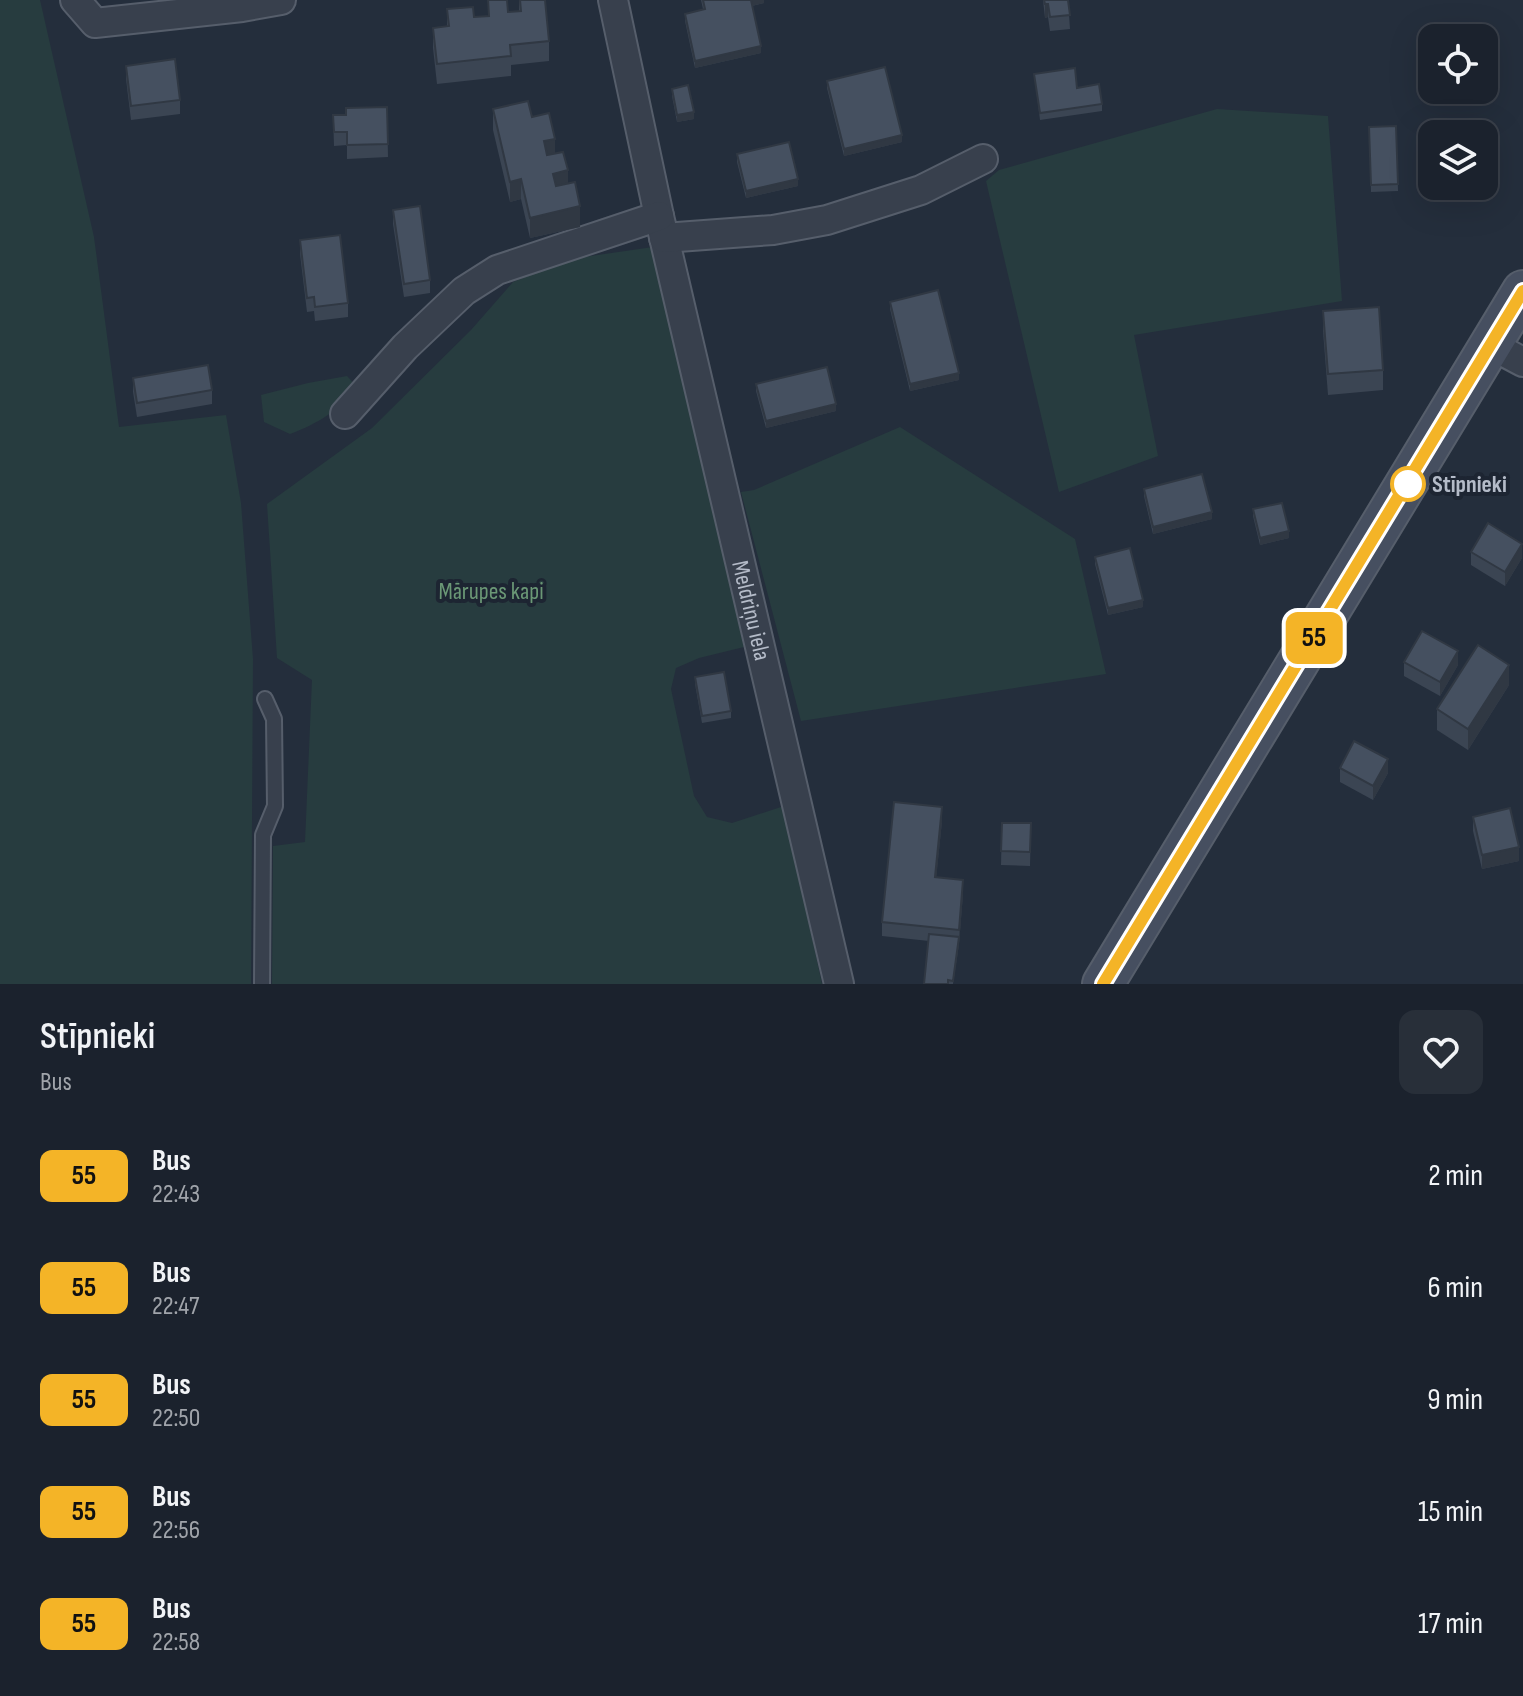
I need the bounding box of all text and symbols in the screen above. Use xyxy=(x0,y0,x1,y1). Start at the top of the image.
map controls xyxy=(1418,24,1498,200)
button: locate xyxy=(1418,24,1498,104)
button: layers xyxy=(1418,120,1498,200)
marker: Stīpnieki xyxy=(1391,467,1425,501)
place label: Stīpnieki xyxy=(1432,470,1507,499)
street label: Meldriņu iela xyxy=(726,558,777,663)
park label: Mārupes kapi xyxy=(438,577,544,606)
line badge: 55 xyxy=(1278,612,1350,664)
text: 55 xyxy=(1302,621,1326,654)
button: heart xyxy=(1399,1010,1483,1094)
text: Stīpnieki xyxy=(40,1014,155,1059)
text: Bus xyxy=(40,1067,72,1098)
text: Bus xyxy=(152,1143,191,1179)
text: 2 min xyxy=(1428,1158,1483,1194)
text: 55 xyxy=(72,1159,96,1192)
text: 22:43 xyxy=(152,1179,200,1210)
text: Bus xyxy=(152,1255,191,1291)
text: 6 min xyxy=(1427,1270,1483,1306)
text: 55 xyxy=(72,1271,96,1304)
text: 22:47 xyxy=(152,1291,199,1322)
text: Bus xyxy=(152,1367,191,1403)
text: 9 min xyxy=(1427,1382,1483,1418)
text: 55 xyxy=(72,1383,96,1416)
text: 22:50 xyxy=(152,1403,200,1434)
text: Bus xyxy=(152,1479,191,1515)
text: 15 min xyxy=(1418,1494,1483,1530)
text: 55 xyxy=(72,1495,96,1528)
text: 22:56 xyxy=(152,1515,200,1546)
text: Bus xyxy=(152,1591,191,1627)
text: 17 min xyxy=(1418,1606,1483,1642)
text: 55 xyxy=(72,1607,96,1640)
text: 22:58 xyxy=(152,1627,200,1658)

